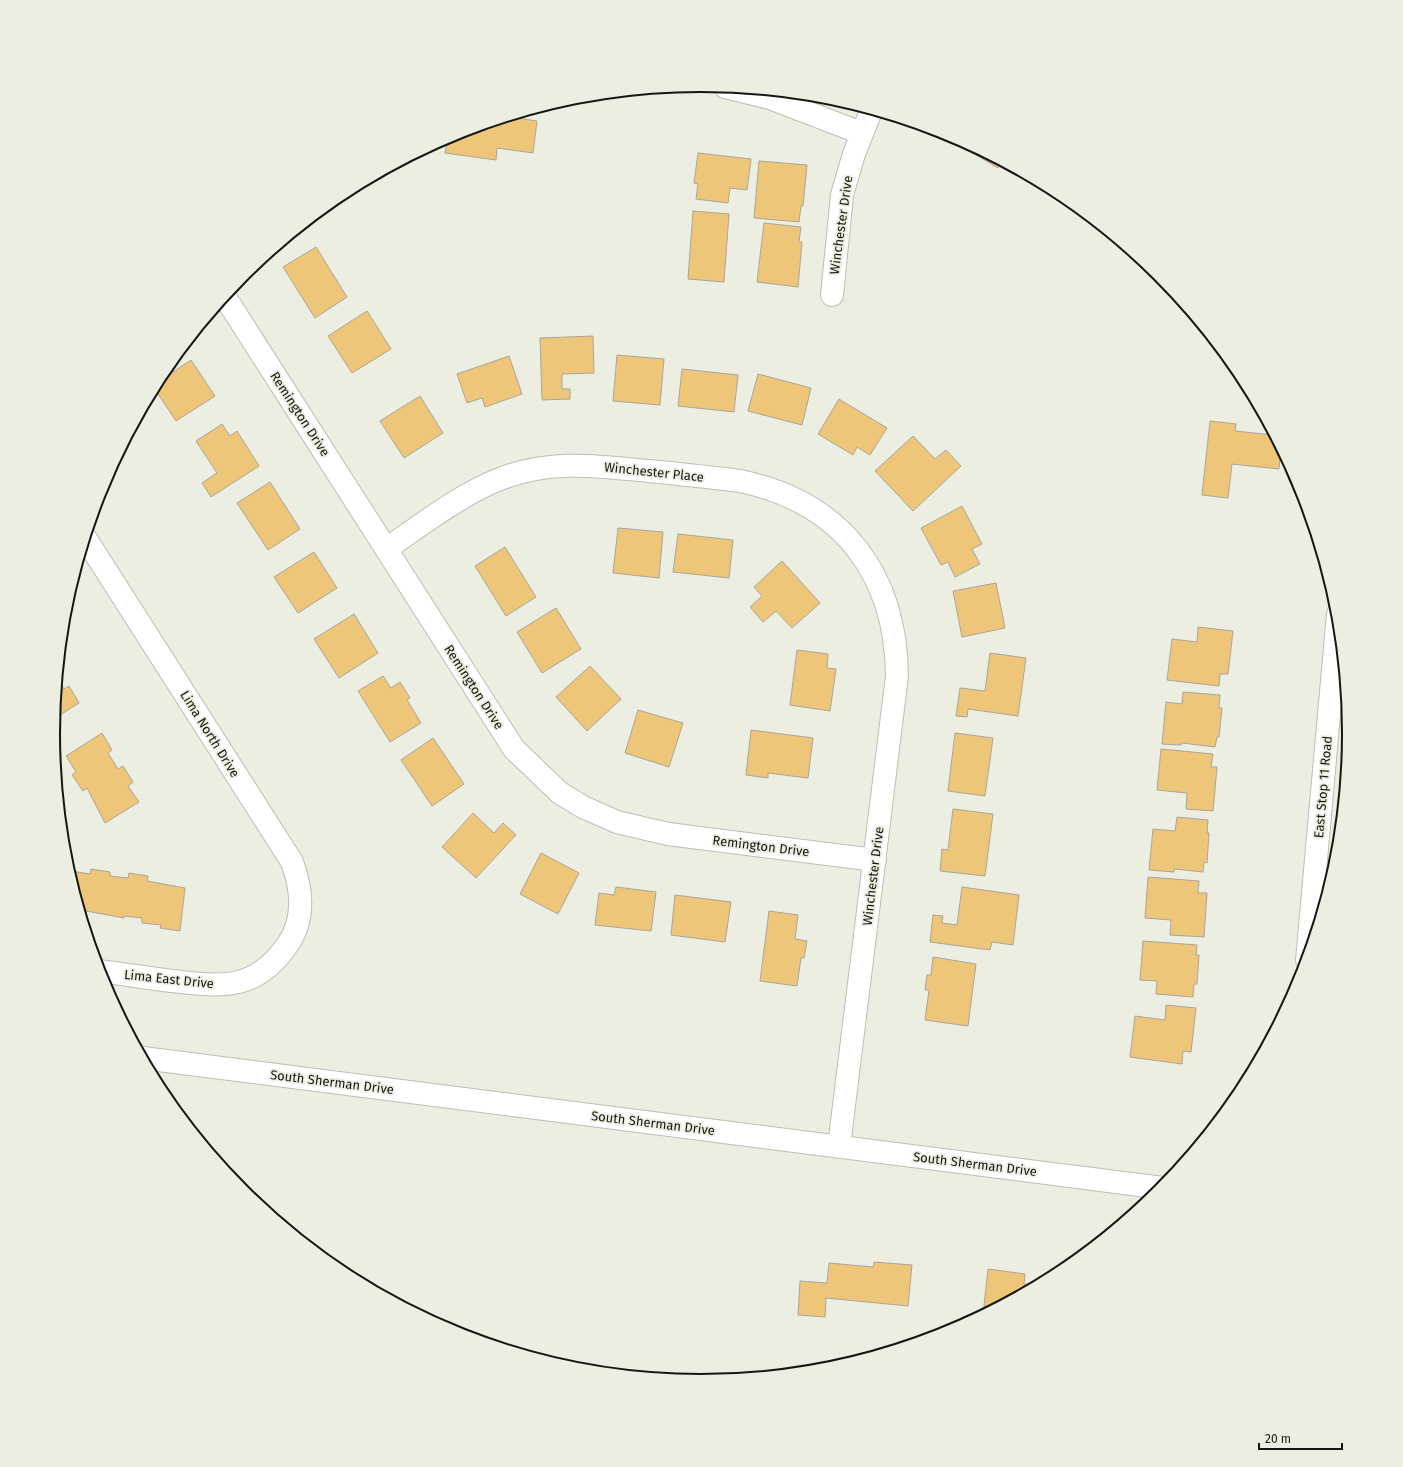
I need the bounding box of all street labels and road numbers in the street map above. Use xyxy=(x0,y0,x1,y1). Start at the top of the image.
street label: Winchester Drive xyxy=(827,175,855,275)
street label: Remington Drive xyxy=(267,369,333,459)
street label: Winchester Place xyxy=(603,459,705,485)
street label: Remington Drive xyxy=(441,642,507,732)
street label: Lima North Drive xyxy=(177,688,243,780)
street label: East Stop 11 Road xyxy=(1311,735,1335,839)
street label: Winchester Drive xyxy=(859,826,887,926)
street label: Remington Drive xyxy=(712,833,810,859)
street label: Lima East Drive xyxy=(123,967,215,991)
street label: South Sherman Drive xyxy=(269,1067,395,1097)
street label: South Sherman Drive xyxy=(590,1108,716,1138)
street label: South Sherman Drive xyxy=(912,1149,1038,1179)

